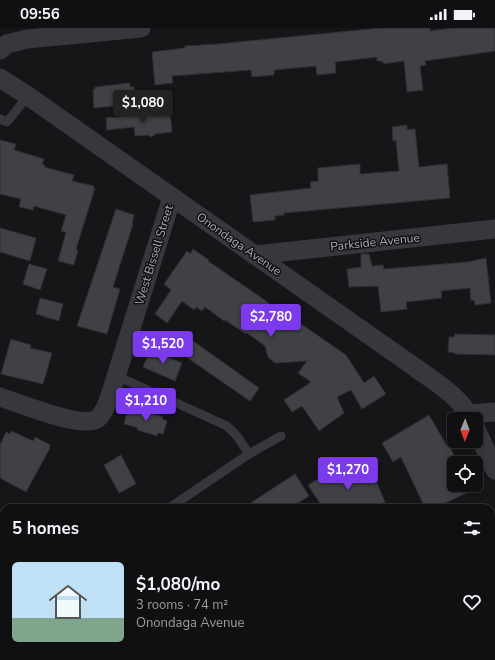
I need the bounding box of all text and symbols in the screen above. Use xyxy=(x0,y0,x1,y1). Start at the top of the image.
text: 09:56 xyxy=(20,4,60,24)
pin: $1,080 xyxy=(110,90,176,124)
text: $1,080 xyxy=(122,94,164,112)
street label: West Bissell Street xyxy=(131,202,177,307)
street label: Onondaga Avenue xyxy=(193,209,285,279)
street label: Parkside Avenue xyxy=(330,229,420,255)
pin: $2,780 xyxy=(238,304,304,338)
text: $2,780 xyxy=(250,308,292,326)
pin: $1,520 xyxy=(130,331,196,365)
text: $1,520 xyxy=(142,335,184,353)
pin: $1,210 xyxy=(113,388,179,422)
text: $1,210 xyxy=(125,392,167,410)
north arrow xyxy=(447,412,483,448)
map controls xyxy=(447,412,483,492)
button: locate xyxy=(447,456,483,492)
pin: $1,270 xyxy=(315,457,381,491)
text: $1,270 xyxy=(327,461,369,479)
text: 5 homes xyxy=(12,517,79,540)
icon: filters xyxy=(461,517,483,539)
text: $1,080/mo xyxy=(136,573,220,596)
icon: home xyxy=(44,578,92,626)
icon: heart xyxy=(461,591,483,613)
text: 3 rooms · 74 m² xyxy=(136,596,228,614)
text: Onondaga Avenue xyxy=(136,614,245,632)

